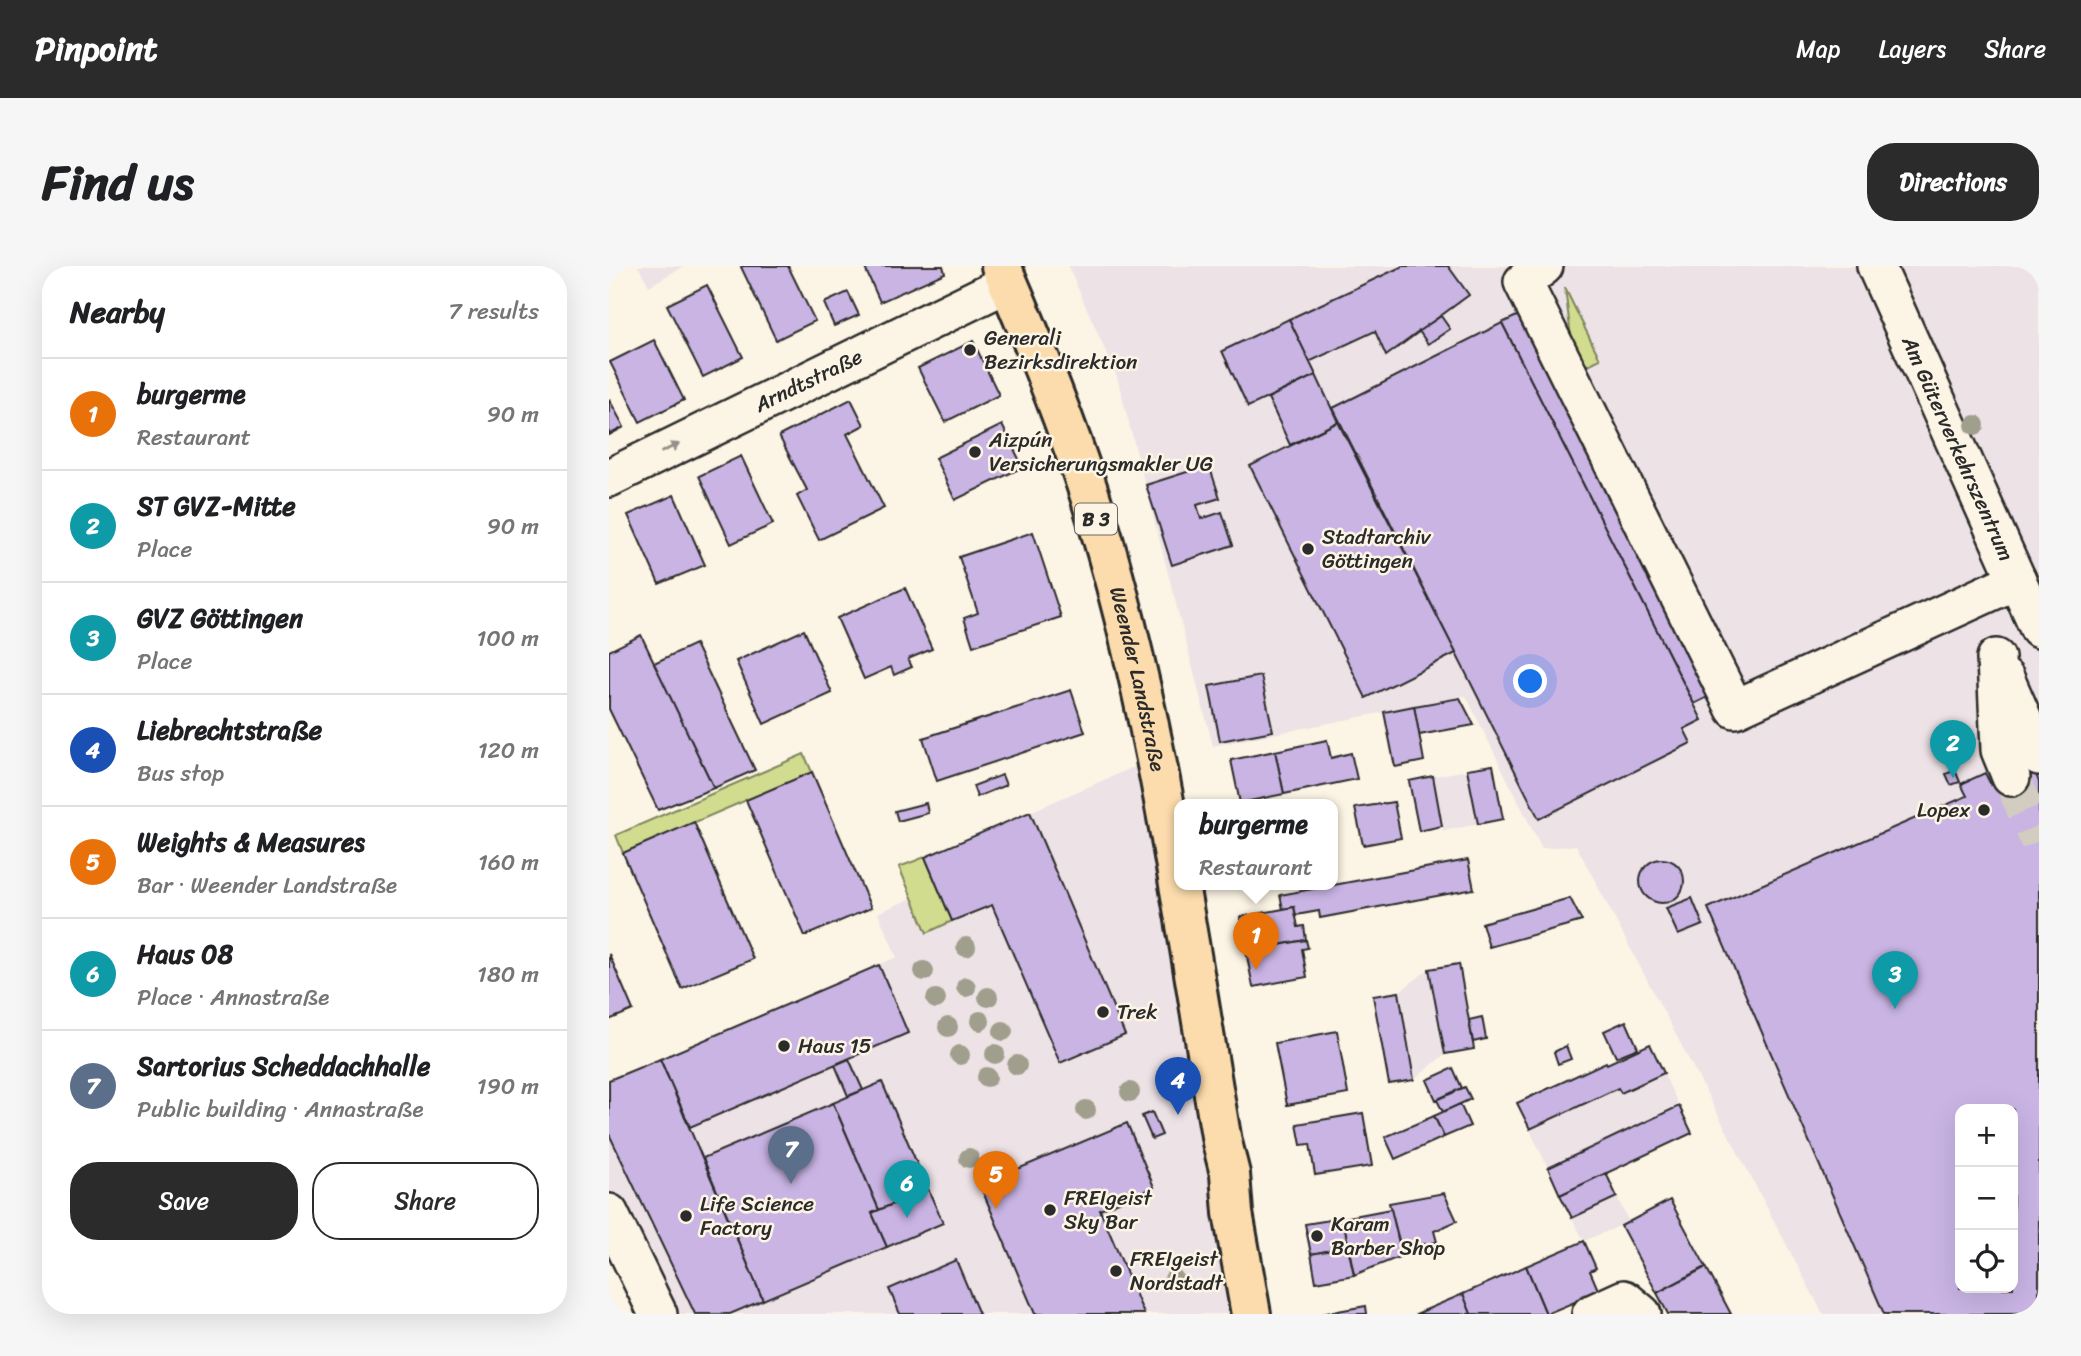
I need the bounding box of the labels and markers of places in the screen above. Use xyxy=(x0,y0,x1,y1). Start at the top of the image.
place label: Generali Bezirksdirektion xyxy=(984,319,1137,381)
marker: Generali Bezirksdirektion xyxy=(962,342,978,358)
place label: Aizpún Versicherungsmakler UG xyxy=(988,421,1213,483)
marker: Aizpún Versicherungsmakler UG xyxy=(967,444,983,460)
place label: Stadtarchiv Göttingen xyxy=(1322,518,1432,580)
marker: Stadtarchiv Göttingen xyxy=(1300,541,1316,557)
pin: 2 xyxy=(1930,720,1976,778)
place label: Lopex xyxy=(1917,791,1970,829)
marker: Lopex xyxy=(1976,802,1992,818)
pin: 1 xyxy=(1233,912,1279,970)
pin: 3 xyxy=(1872,951,1918,1009)
place label: Trek xyxy=(1117,993,1157,1031)
marker: Trek xyxy=(1095,1004,1111,1020)
place label: Haus 15 xyxy=(798,1027,872,1065)
marker: Haus 15 xyxy=(776,1038,792,1054)
pin: 4 xyxy=(1155,1057,1201,1115)
pin: 7 xyxy=(768,1126,814,1184)
pin: 5 xyxy=(973,1151,1019,1209)
pin: 6 xyxy=(884,1160,930,1218)
place label: FREIgeist Sky Bar xyxy=(1064,1179,1153,1241)
place label: Life Science Factory xyxy=(700,1185,814,1247)
marker: FREIgeist Sky Bar xyxy=(1042,1202,1058,1218)
place label: Karam Barber Shop xyxy=(1331,1205,1445,1267)
marker: Life Science Factory xyxy=(678,1208,694,1224)
marker: Karam Barber Shop xyxy=(1309,1228,1325,1244)
place label: FREIgeist Nordstadt xyxy=(1130,1240,1224,1302)
marker: FREIgeist Nordstadt xyxy=(1108,1263,1124,1279)

